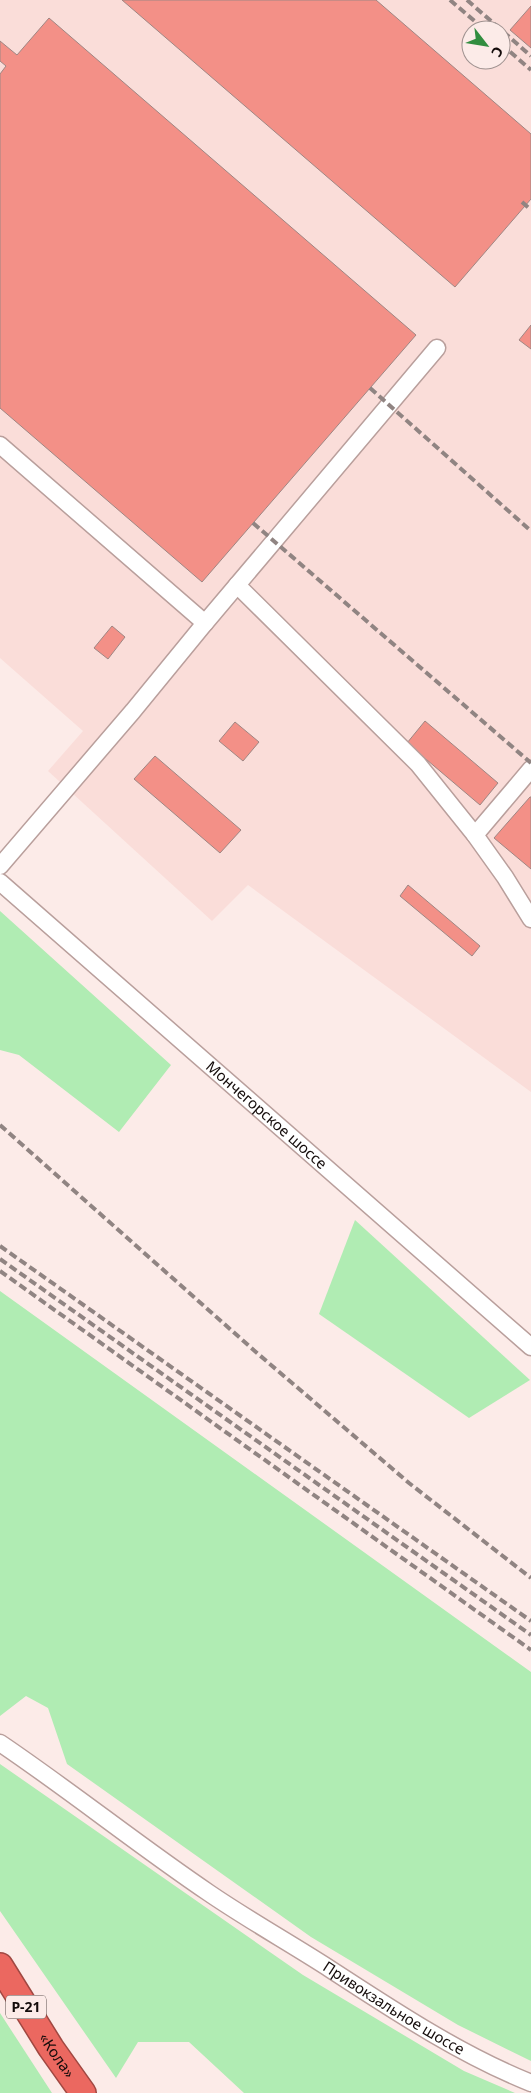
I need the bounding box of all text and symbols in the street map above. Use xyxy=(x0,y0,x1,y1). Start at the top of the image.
north arrow xyxy=(461,20,511,70)
text: С xyxy=(487,43,508,61)
street label: Мончегорское шоссе xyxy=(202,1056,332,1173)
street label: Привокзальное шоссе xyxy=(320,1956,468,2059)
road number: Р-21 xyxy=(6,1995,46,2018)
street label: «Кола» xyxy=(35,2029,80,2082)

